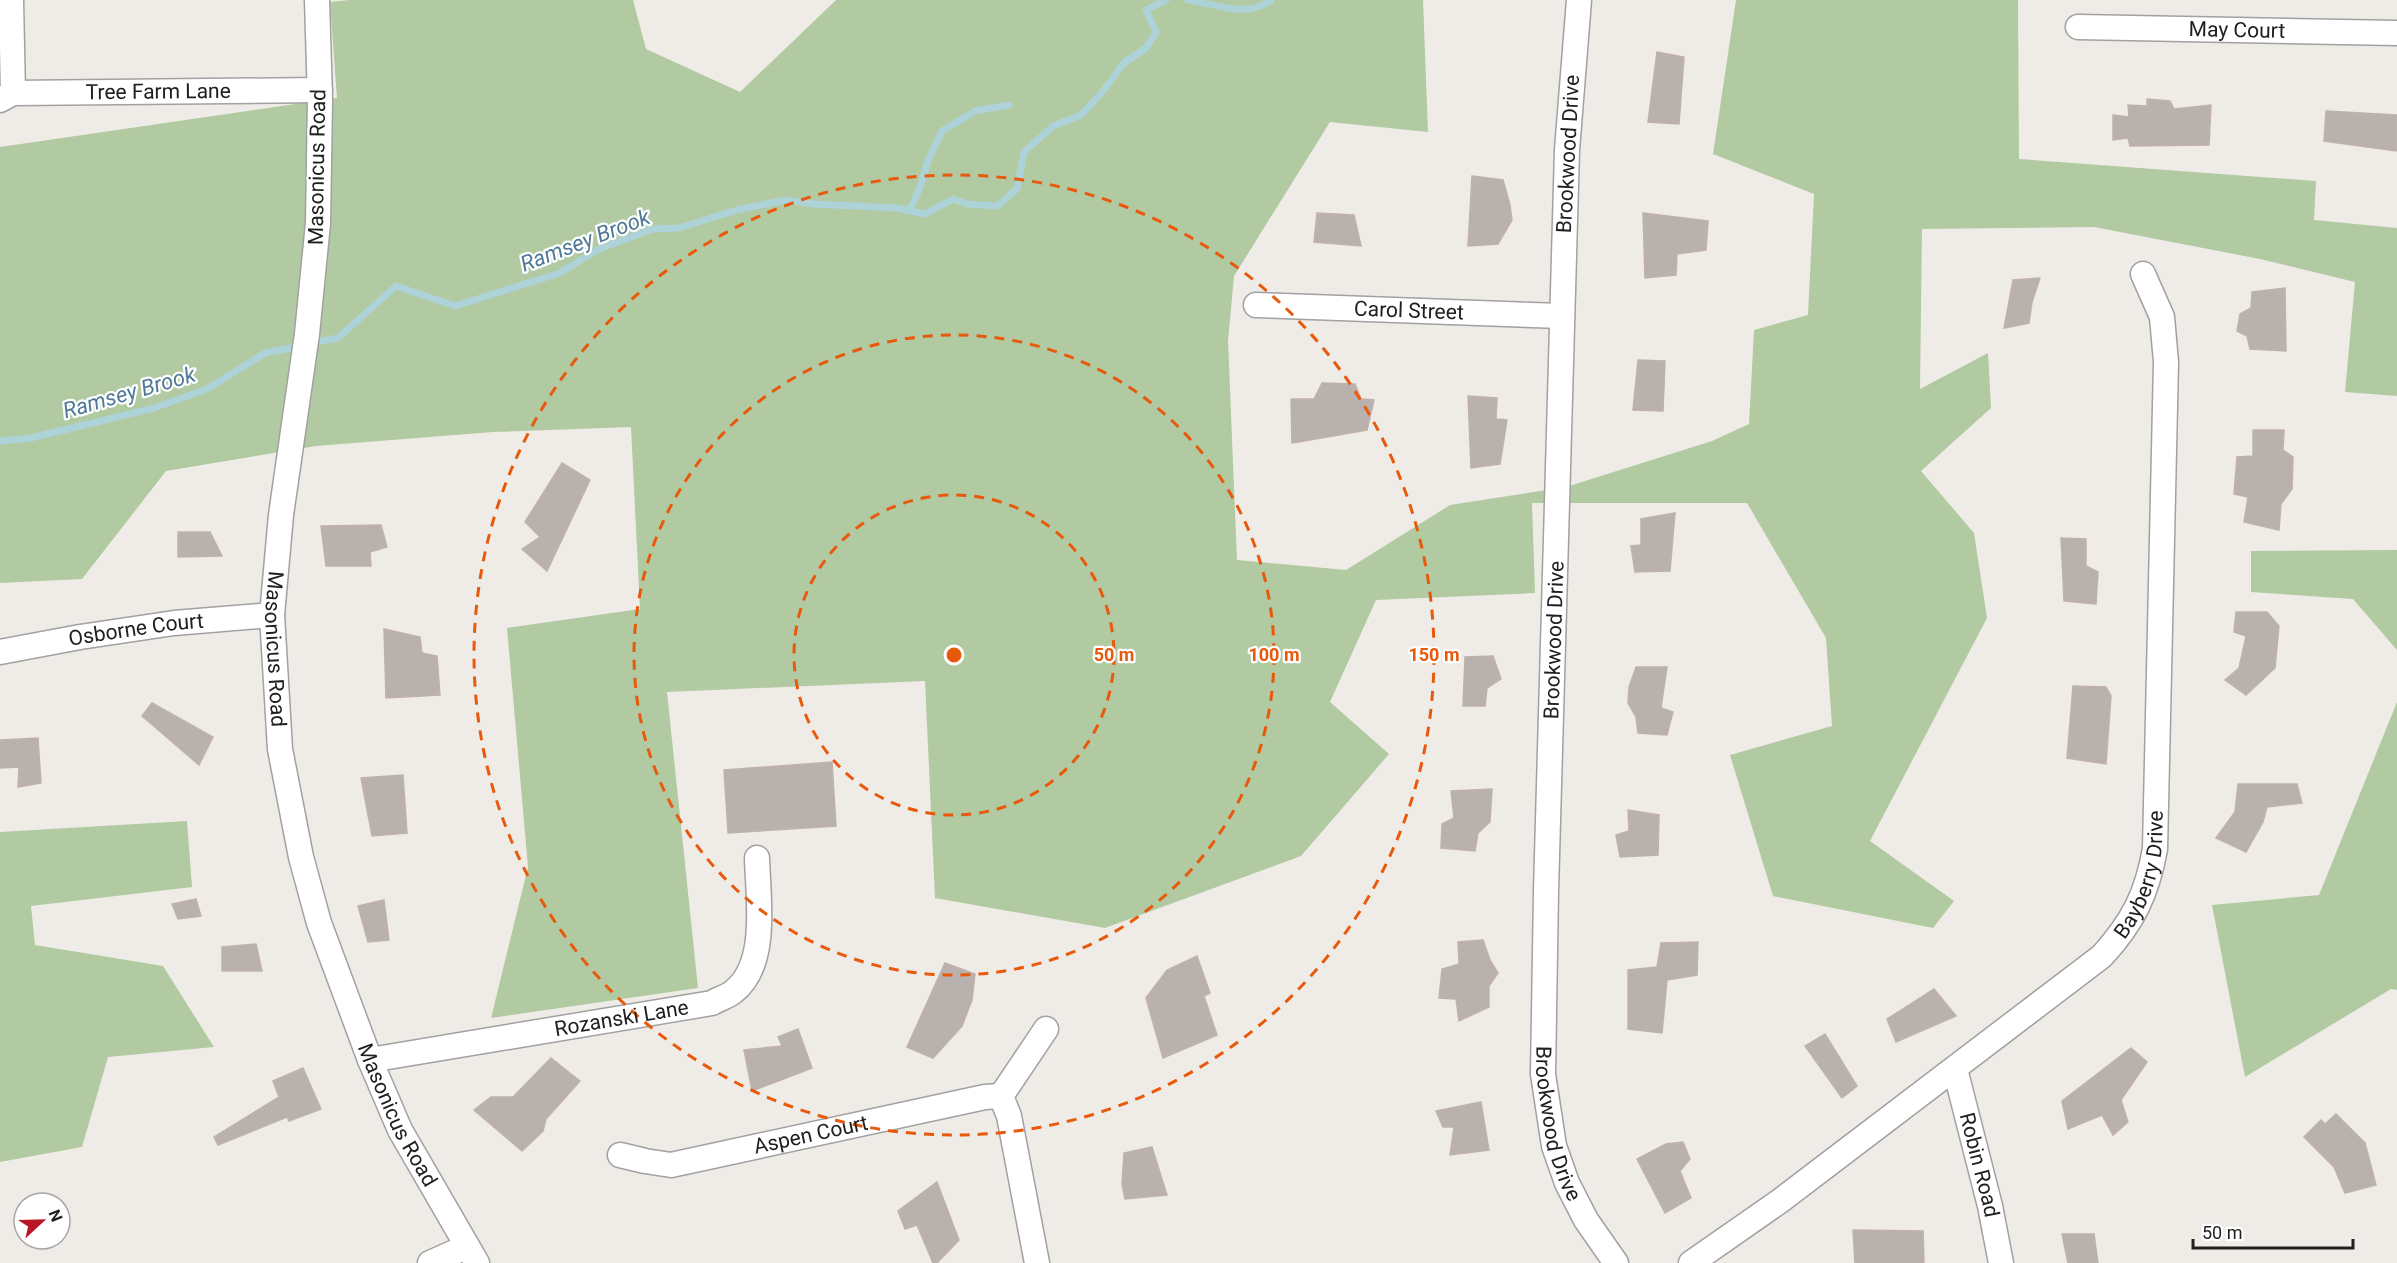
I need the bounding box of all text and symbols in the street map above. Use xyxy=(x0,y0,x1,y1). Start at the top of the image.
street label: May Court xyxy=(2188,17,2286,43)
street label: Brookwood Drive xyxy=(1552,74,1584,234)
street label: Tree Farm Lane xyxy=(86,79,231,104)
street label: Masonicus Road xyxy=(304,89,330,245)
water label: Ramsey Brook xyxy=(517,204,655,277)
street label: Carol Street xyxy=(1354,297,1464,324)
water label: Ramsey Brook xyxy=(60,361,199,423)
street label: Brookwood Drive xyxy=(1539,560,1569,720)
street label: Masonicus Road xyxy=(260,570,291,728)
street label: Osborne Court xyxy=(67,609,205,651)
text: 50 m xyxy=(1094,644,1134,665)
text: 100 m xyxy=(1248,644,1300,665)
text: 150 m xyxy=(1408,644,1460,665)
centre of rings xyxy=(944,645,964,665)
street label: Bayberry Drive xyxy=(2109,810,2168,943)
street label: Rozanski Lane xyxy=(553,995,690,1041)
street label: Masonicus Road xyxy=(353,1040,442,1191)
street label: Brookwood Drive xyxy=(1531,1046,1586,1205)
street label: Robin Road xyxy=(1955,1110,2004,1219)
street label: Aspen Court xyxy=(751,1111,870,1159)
north arrow xyxy=(12,1191,72,1251)
text: N xyxy=(45,1207,66,1224)
scale bar xyxy=(2193,1212,2354,1250)
text: 50 m xyxy=(2202,1222,2242,1243)

